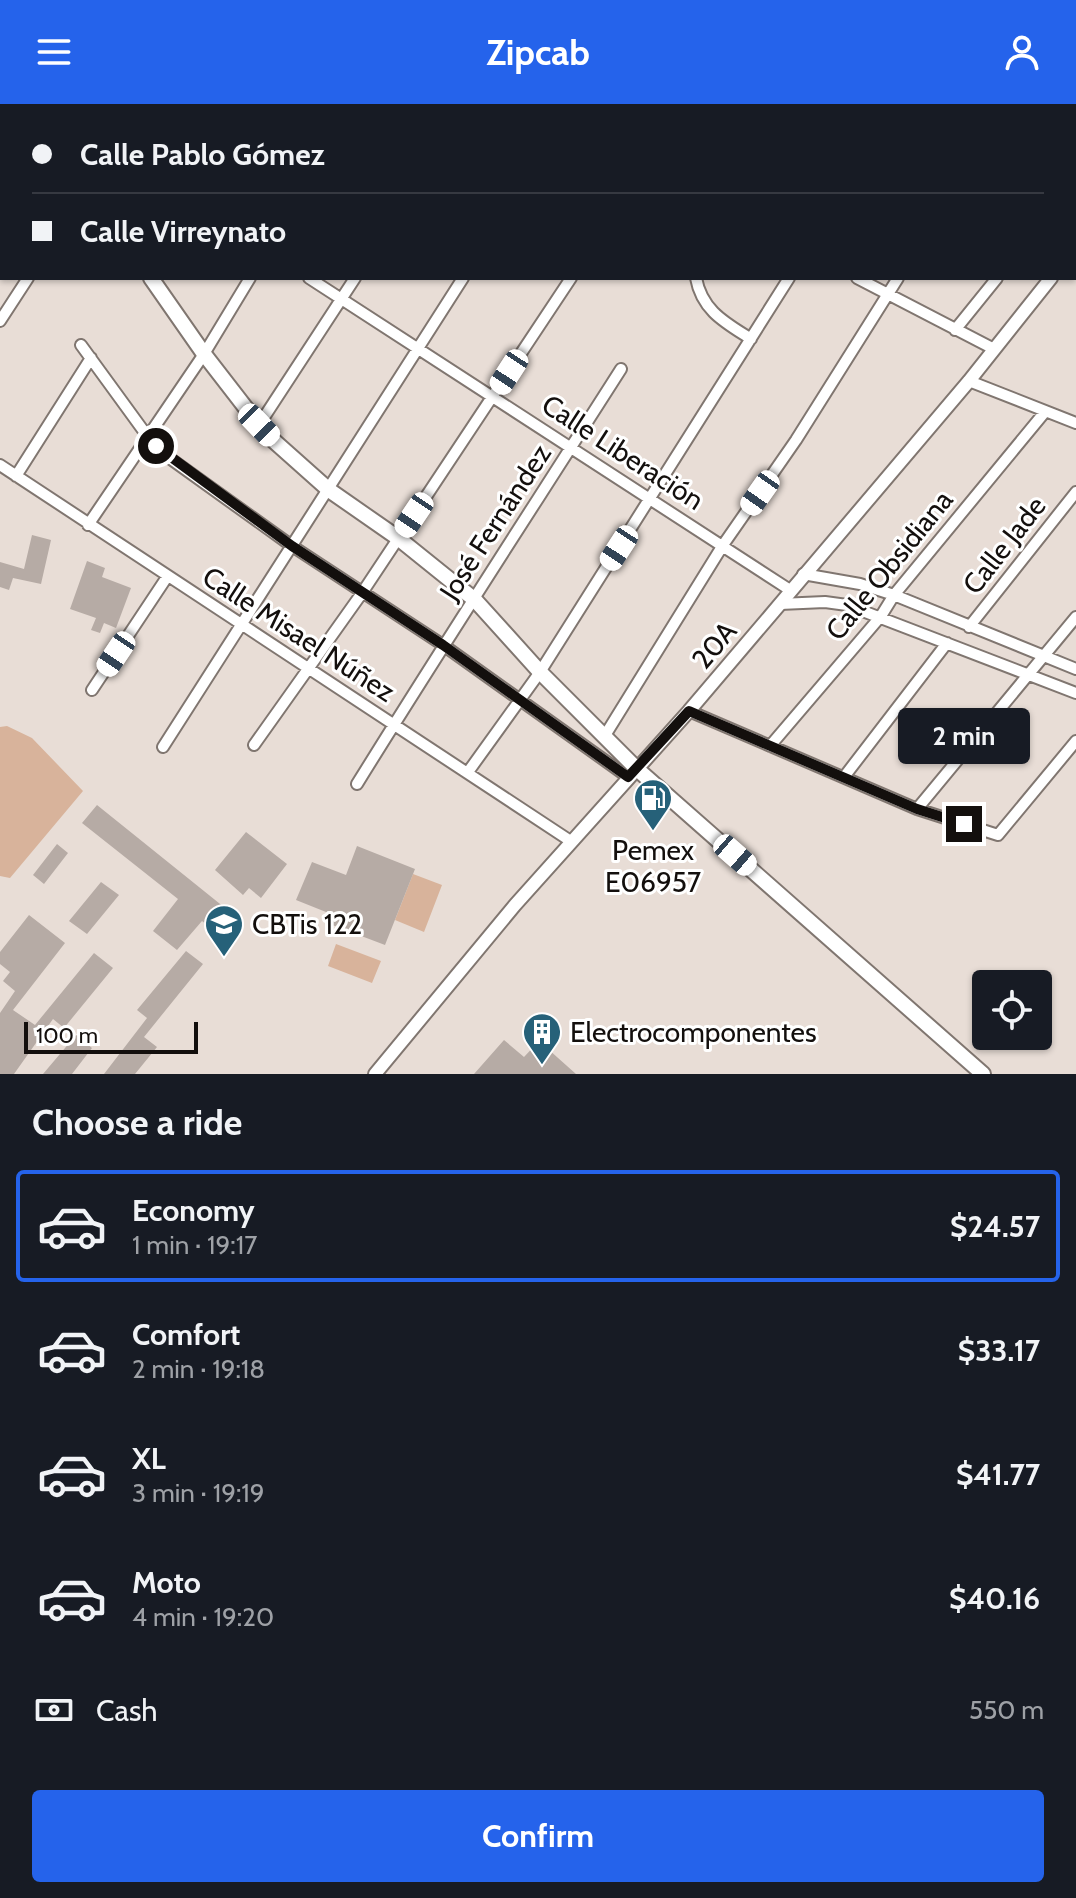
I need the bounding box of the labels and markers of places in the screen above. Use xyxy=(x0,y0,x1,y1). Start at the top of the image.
fuel station icon: Pemex E06957 xyxy=(632,777,674,832)
place label: Pemex E06957 xyxy=(605,833,701,899)
school or university icon: CBTis 122 xyxy=(203,903,245,958)
place label: CBTis 122 xyxy=(252,907,362,941)
building icon: Electrocomponentes xyxy=(521,1011,563,1066)
place label: Electrocomponentes xyxy=(570,1015,816,1049)

